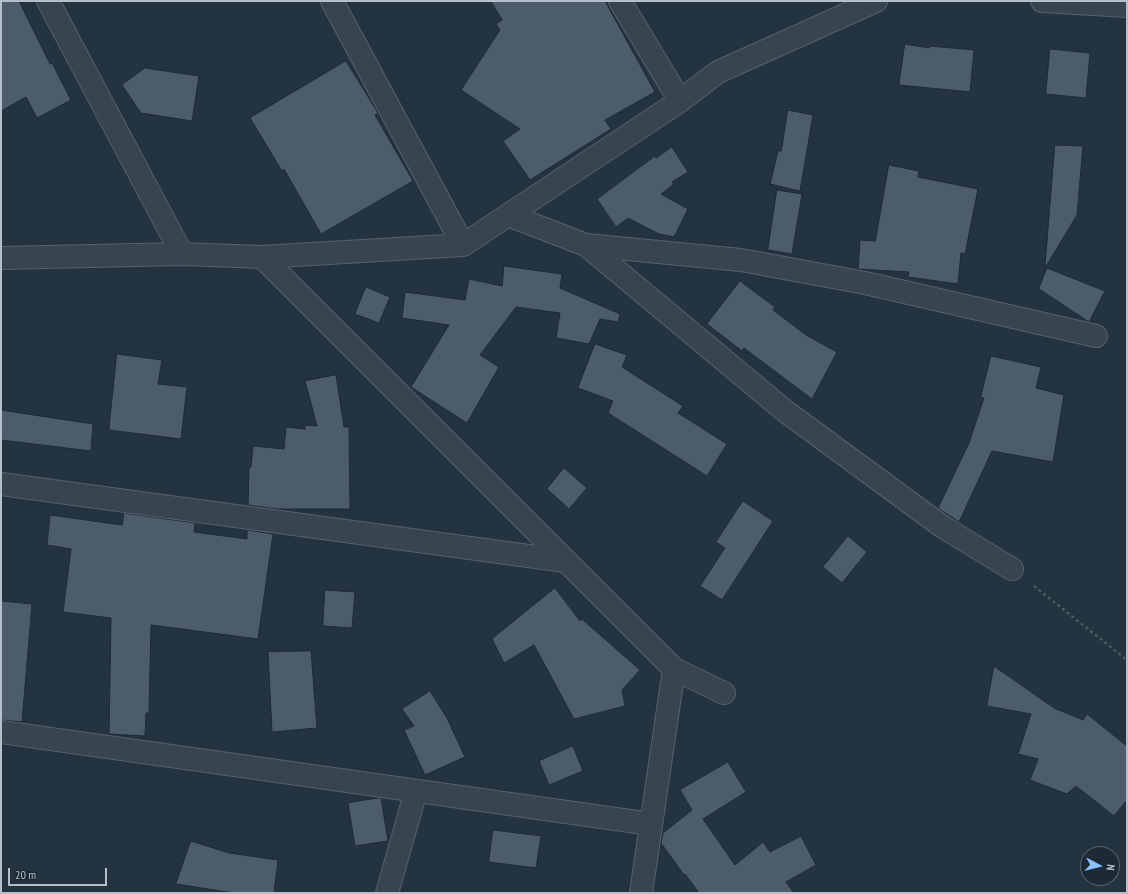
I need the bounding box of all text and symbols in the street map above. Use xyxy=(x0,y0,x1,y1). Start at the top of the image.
north arrow xyxy=(1080,846,1120,886)
scale bar xyxy=(10,860,109,886)
text: N xyxy=(1104,864,1118,871)
text: 20 m xyxy=(15,867,36,882)

